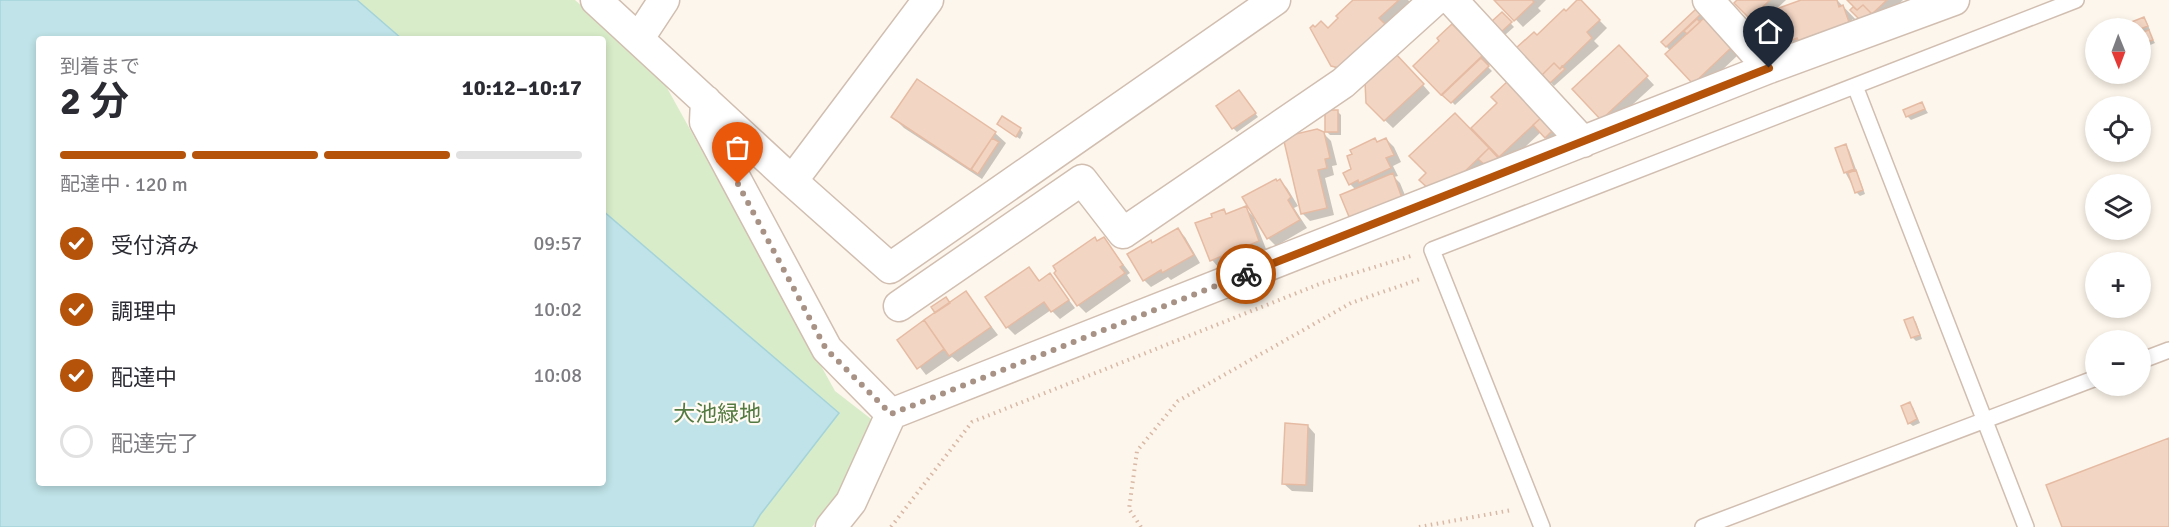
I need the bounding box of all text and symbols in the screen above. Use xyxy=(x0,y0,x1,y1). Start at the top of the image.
pin xyxy=(1743,6,1794,68)
icon: home xyxy=(1752,15,1785,48)
north arrow xyxy=(2085,18,2151,84)
map controls xyxy=(2085,18,2151,396)
text: 到着まで xyxy=(60,54,140,79)
text: 10:12–10:17 xyxy=(462,74,582,101)
text: 2 分 xyxy=(60,77,129,125)
button: locate xyxy=(2085,96,2151,162)
pin xyxy=(712,122,763,184)
icon: bag xyxy=(721,131,754,164)
text: 配達中 · 120 m xyxy=(60,172,188,197)
button: layers xyxy=(2085,174,2151,240)
icon: check xyxy=(60,227,93,260)
text: 09:57 xyxy=(533,231,582,256)
text: 受付済み xyxy=(111,232,199,259)
courier xyxy=(1216,244,1276,304)
button: + xyxy=(2085,252,2151,318)
icon: bike xyxy=(1230,258,1263,291)
icon: check xyxy=(60,293,93,326)
text: 10:02 xyxy=(533,297,582,322)
text: 調理中 xyxy=(111,298,177,325)
button: − xyxy=(2085,330,2151,396)
icon: check xyxy=(60,359,93,392)
text: 10:08 xyxy=(533,363,582,388)
text: 配達中 xyxy=(111,364,177,391)
park label: 大池緑地 xyxy=(673,400,761,427)
text: 配達完了 xyxy=(111,430,199,457)

